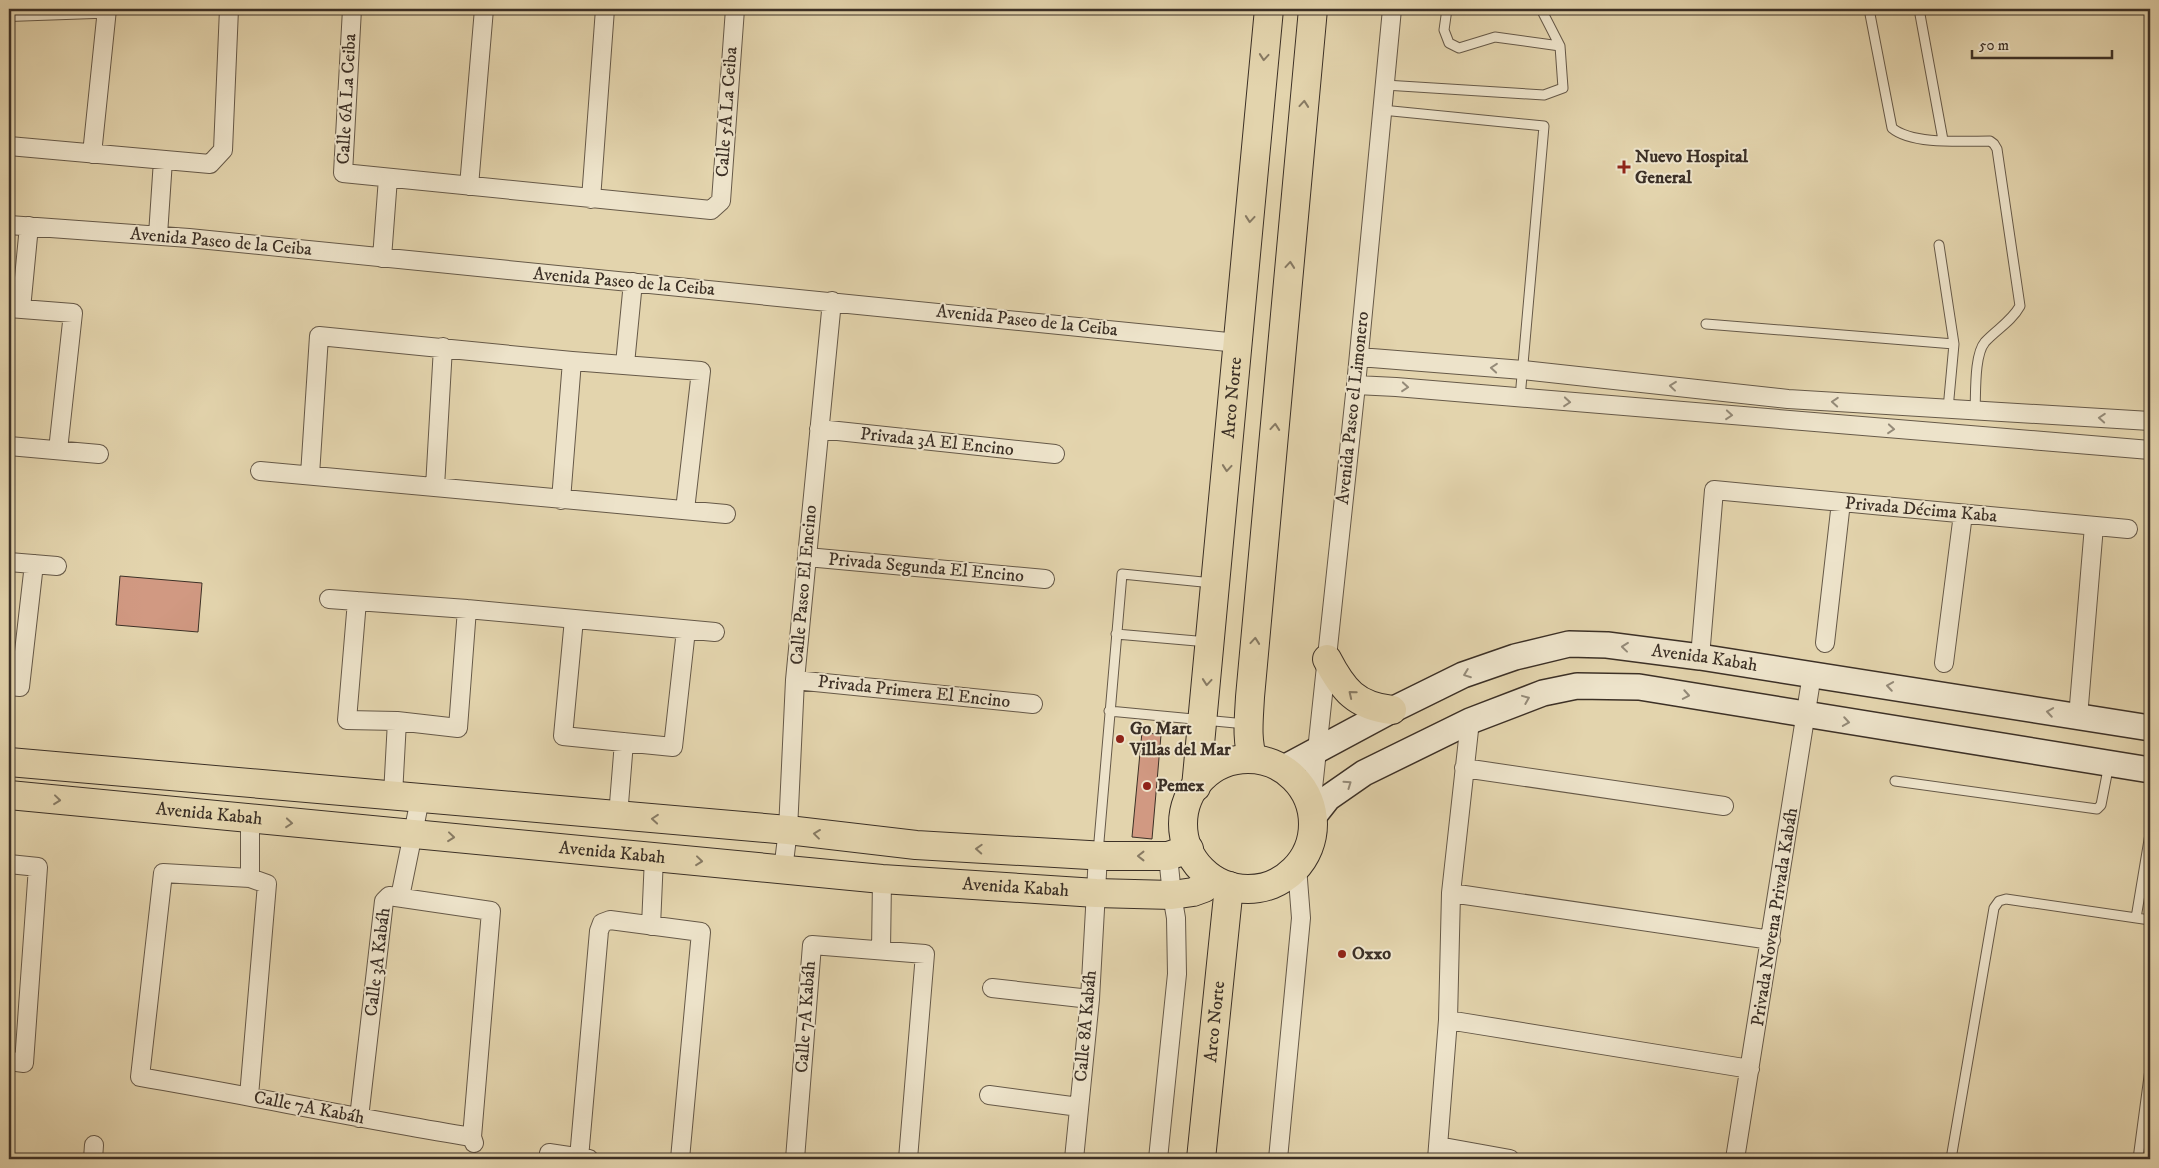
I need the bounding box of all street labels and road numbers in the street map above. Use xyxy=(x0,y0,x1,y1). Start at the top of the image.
street label: Calle 6A La Ceiba xyxy=(333,33,361,165)
street label: Calle 5A La Ceiba xyxy=(711,46,743,178)
street label: Avenida Paseo de la Ceiba xyxy=(129,223,313,261)
street label: Avenida Paseo de la Ceiba xyxy=(532,263,716,301)
street label: Avenida Paseo de la Ceiba xyxy=(935,301,1119,342)
street label: Avenida Paseo el Limonero xyxy=(1332,310,1374,506)
street label: Arco Norte xyxy=(1218,356,1247,439)
street label: Privada 3A El Encino xyxy=(859,423,1015,461)
street label: Privada Décima Kaba xyxy=(1844,492,1998,528)
street label: Calle Paseo El Encino xyxy=(786,504,822,666)
street label: Privada Segunda El Encino xyxy=(827,548,1025,588)
street label: Avenida Kabah xyxy=(1650,640,1760,677)
street label: Privada Primera El Encino xyxy=(817,671,1012,713)
street label: Avenida Kabah xyxy=(155,798,264,830)
street label: Privada Novena Privada Kabáh xyxy=(1747,806,1803,1028)
street label: Avenida Kabah xyxy=(558,837,667,869)
street label: Avenida Kabah xyxy=(962,873,1070,902)
street label: Calle 3A Kabáh xyxy=(360,906,396,1018)
street label: Calle 7A Kabáh xyxy=(791,960,821,1074)
street label: Calle 8A Kabáh xyxy=(1070,969,1102,1083)
street label: Arco Norte xyxy=(1200,980,1230,1063)
street label: Calle 7A Kabáh xyxy=(252,1086,367,1130)

